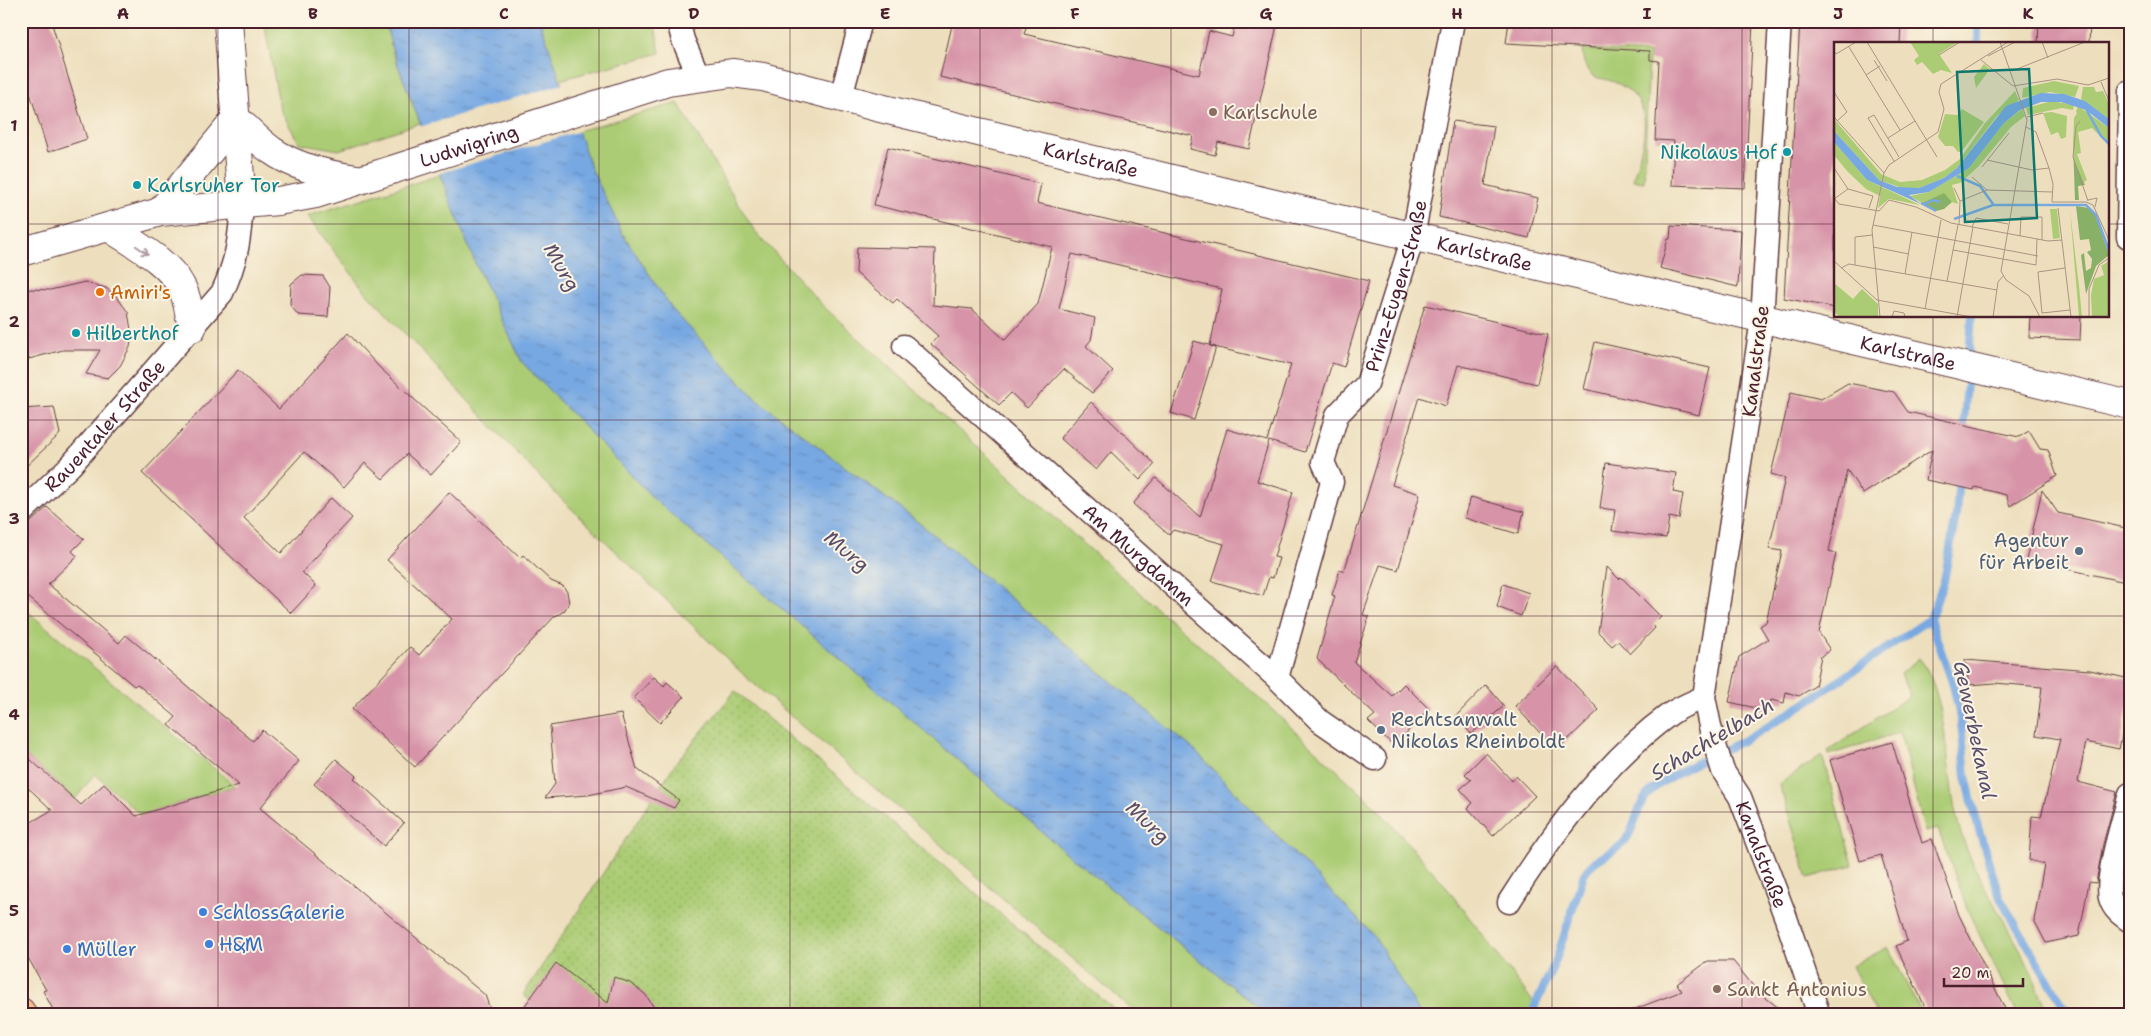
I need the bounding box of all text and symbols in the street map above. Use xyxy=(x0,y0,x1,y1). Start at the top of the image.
text: A xyxy=(117,3,129,24)
text: B xyxy=(308,3,318,24)
text: C xyxy=(499,3,509,24)
text: D xyxy=(688,3,700,24)
text: E xyxy=(880,3,890,24)
text: F xyxy=(1070,3,1080,24)
text: G xyxy=(1260,3,1273,24)
text: H xyxy=(1451,3,1463,24)
text: I xyxy=(1643,3,1652,24)
text: J xyxy=(1833,3,1843,24)
text: K xyxy=(2023,3,2034,24)
inset map xyxy=(1834,42,2108,318)
place label: Karlschule xyxy=(1223,100,1318,125)
marker: Karlschule xyxy=(1207,106,1219,118)
text: 1 xyxy=(10,115,18,136)
street label: Ludwigring xyxy=(416,119,521,173)
street label: Karlstraße xyxy=(1040,136,1141,183)
place label: Nikolaus Hof xyxy=(1660,140,1778,165)
marker: Nikolaus Hof xyxy=(1781,146,1793,158)
place label: Karlsruher Tor xyxy=(147,173,280,198)
marker: Karlsruher Tor xyxy=(131,179,143,191)
street label: Prinz-Eugen-Straße xyxy=(1359,198,1433,375)
street label: Karlstraße xyxy=(1434,230,1535,277)
water label: Murg xyxy=(538,238,586,296)
one-way arrow xyxy=(135,245,149,255)
place label: Amiri's xyxy=(110,280,171,305)
marker: Amiri's xyxy=(94,286,106,298)
street label: Kanalstraße xyxy=(1736,304,1775,418)
text: 2 xyxy=(8,311,20,332)
place label: Hilberthof xyxy=(86,321,180,346)
marker: Hilberthof xyxy=(70,327,82,339)
street label: Karlstraße xyxy=(1858,330,1958,377)
street label: Rauentaler Straße xyxy=(39,355,171,497)
street label: Am Murgdamm xyxy=(1077,499,1199,612)
text: 3 xyxy=(8,508,20,529)
water label: Murg xyxy=(819,524,875,578)
place label: Agentur für Arbeit xyxy=(1979,528,2069,575)
marker: Agentur für Arbeit xyxy=(2073,545,2085,557)
water label: Gewerbekanal xyxy=(1948,658,2002,802)
water label: Schachtelbach xyxy=(1645,692,1779,786)
text: 4 xyxy=(8,704,20,725)
place label: Rechtsanwalt Nikolas Rheinboldt xyxy=(1391,707,1566,754)
marker: Rechtsanwalt Nikolas Rheinboldt xyxy=(1375,724,1387,736)
water label: Murg xyxy=(1120,795,1176,849)
street label: Kanalstraße xyxy=(1730,798,1793,912)
text: 5 xyxy=(9,900,19,921)
place label: SchlossGalerie xyxy=(213,900,345,925)
marker: SchlossGalerie xyxy=(197,906,209,918)
place label: H&M xyxy=(219,932,263,957)
place label: Müller xyxy=(77,937,137,962)
marker: H&M xyxy=(203,938,215,950)
marker: Müller xyxy=(61,943,73,955)
scale bar xyxy=(1944,956,2022,988)
text: 20 m xyxy=(1951,963,1990,983)
place label: Sankt Antonius xyxy=(1727,977,1867,1002)
marker: Sankt Antonius xyxy=(1711,983,1723,995)

